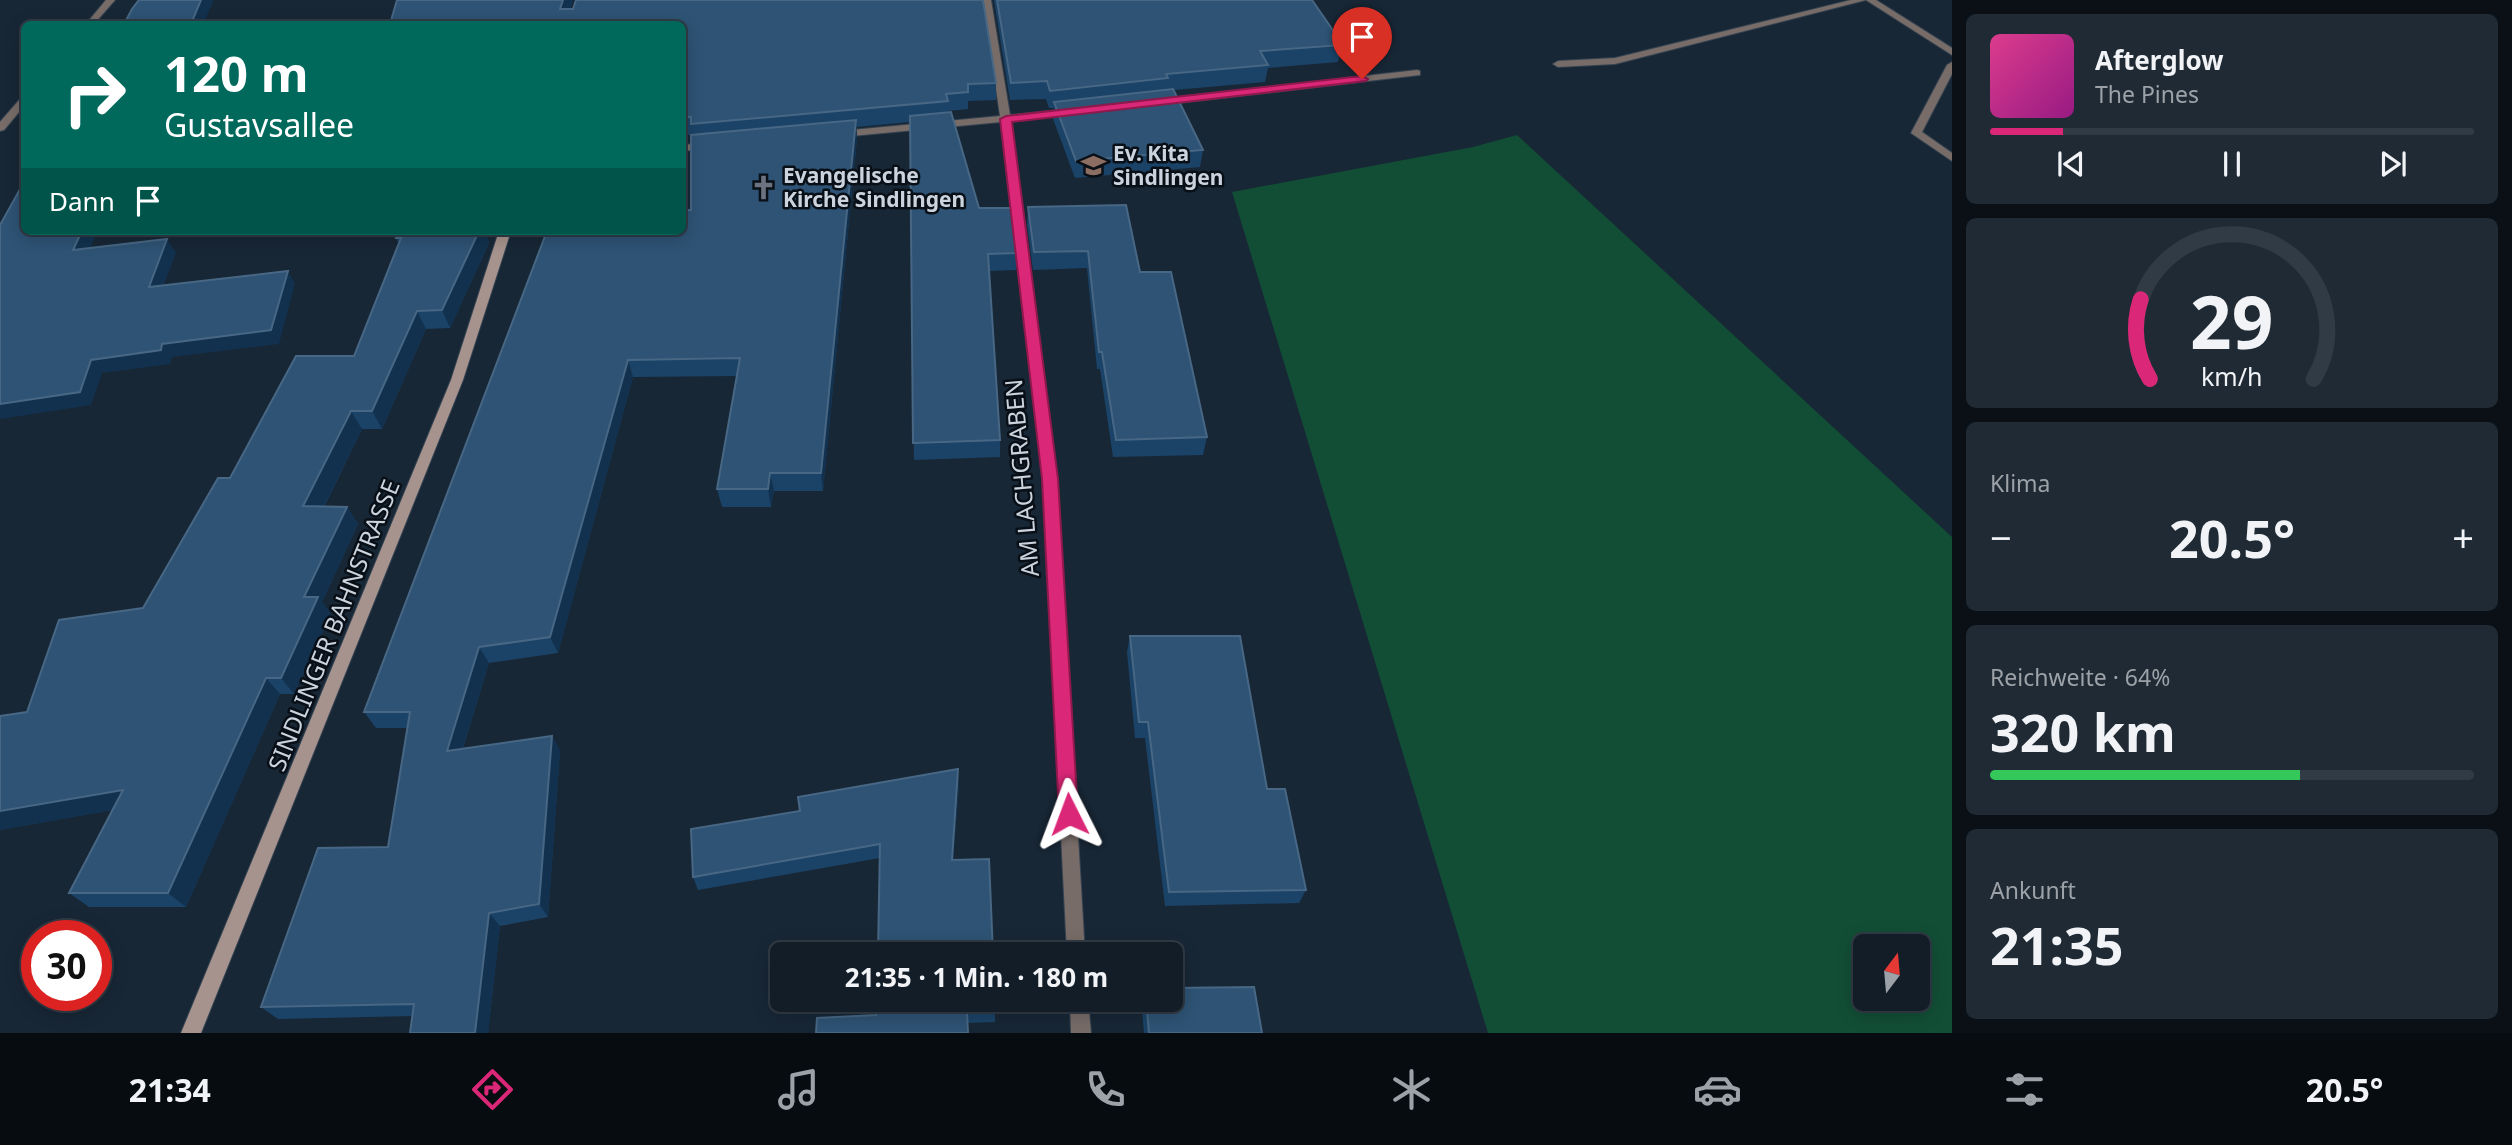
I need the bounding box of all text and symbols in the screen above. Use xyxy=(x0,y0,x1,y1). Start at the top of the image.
pin xyxy=(1332,7,1392,79)
icon: arrive xyxy=(1343,18,1381,56)
text: 120 m xyxy=(164,40,309,106)
text: Afterglow xyxy=(2095,42,2223,78)
icon: right xyxy=(49,49,140,140)
text: The Pines xyxy=(2095,78,2199,110)
text: Gustavsallee xyxy=(164,103,354,146)
place label: Ev. Kita Sindlingen xyxy=(1113,139,1223,191)
icon: previous xyxy=(2052,145,2090,183)
icon: pause xyxy=(2213,145,2251,183)
icon: next xyxy=(2374,145,2412,183)
school or university icon: Ev. Kita Sindlingen xyxy=(1079,151,1107,179)
place label: Evangelische Kirche Sindlingen xyxy=(783,161,965,213)
church icon: Evangelische Kirche Sindlingen xyxy=(749,173,777,201)
icon: arrive xyxy=(129,182,167,220)
text: Dann xyxy=(49,183,115,219)
text: 29 xyxy=(2190,271,2274,370)
text: km/h xyxy=(2201,358,2263,392)
street label: AM LACHGRABEN xyxy=(996,378,1046,578)
text: Klima xyxy=(1990,467,2051,499)
street label: SINDLINGER BAHNSTRASSE xyxy=(259,474,407,776)
text: 20.5° xyxy=(2169,502,2295,573)
text: − xyxy=(1990,511,2012,563)
text: + xyxy=(2452,511,2474,563)
text: Reichweite · 64% xyxy=(1990,661,2170,693)
text: 320 km xyxy=(1990,696,2176,767)
position arrow xyxy=(1032,777,1106,851)
text: Ankunft xyxy=(1990,874,2076,906)
text: 21:35 xyxy=(1990,909,2124,980)
speed limit sign: 30 xyxy=(21,920,112,1011)
north arrow xyxy=(1853,934,1930,1012)
map controls xyxy=(1853,934,1930,1011)
text: 21:35 · 1 Min. · 180 m xyxy=(845,959,1108,995)
icon: directions xyxy=(468,1065,517,1114)
icon: music xyxy=(774,1065,823,1114)
icon: phone xyxy=(1081,1065,1130,1114)
icon: climate xyxy=(1387,1065,1436,1114)
icon: car xyxy=(1693,1065,1742,1114)
icon: filters xyxy=(2000,1065,2049,1114)
text: 21:34 xyxy=(129,1068,211,1111)
text: 20.5° xyxy=(2306,1068,2383,1111)

